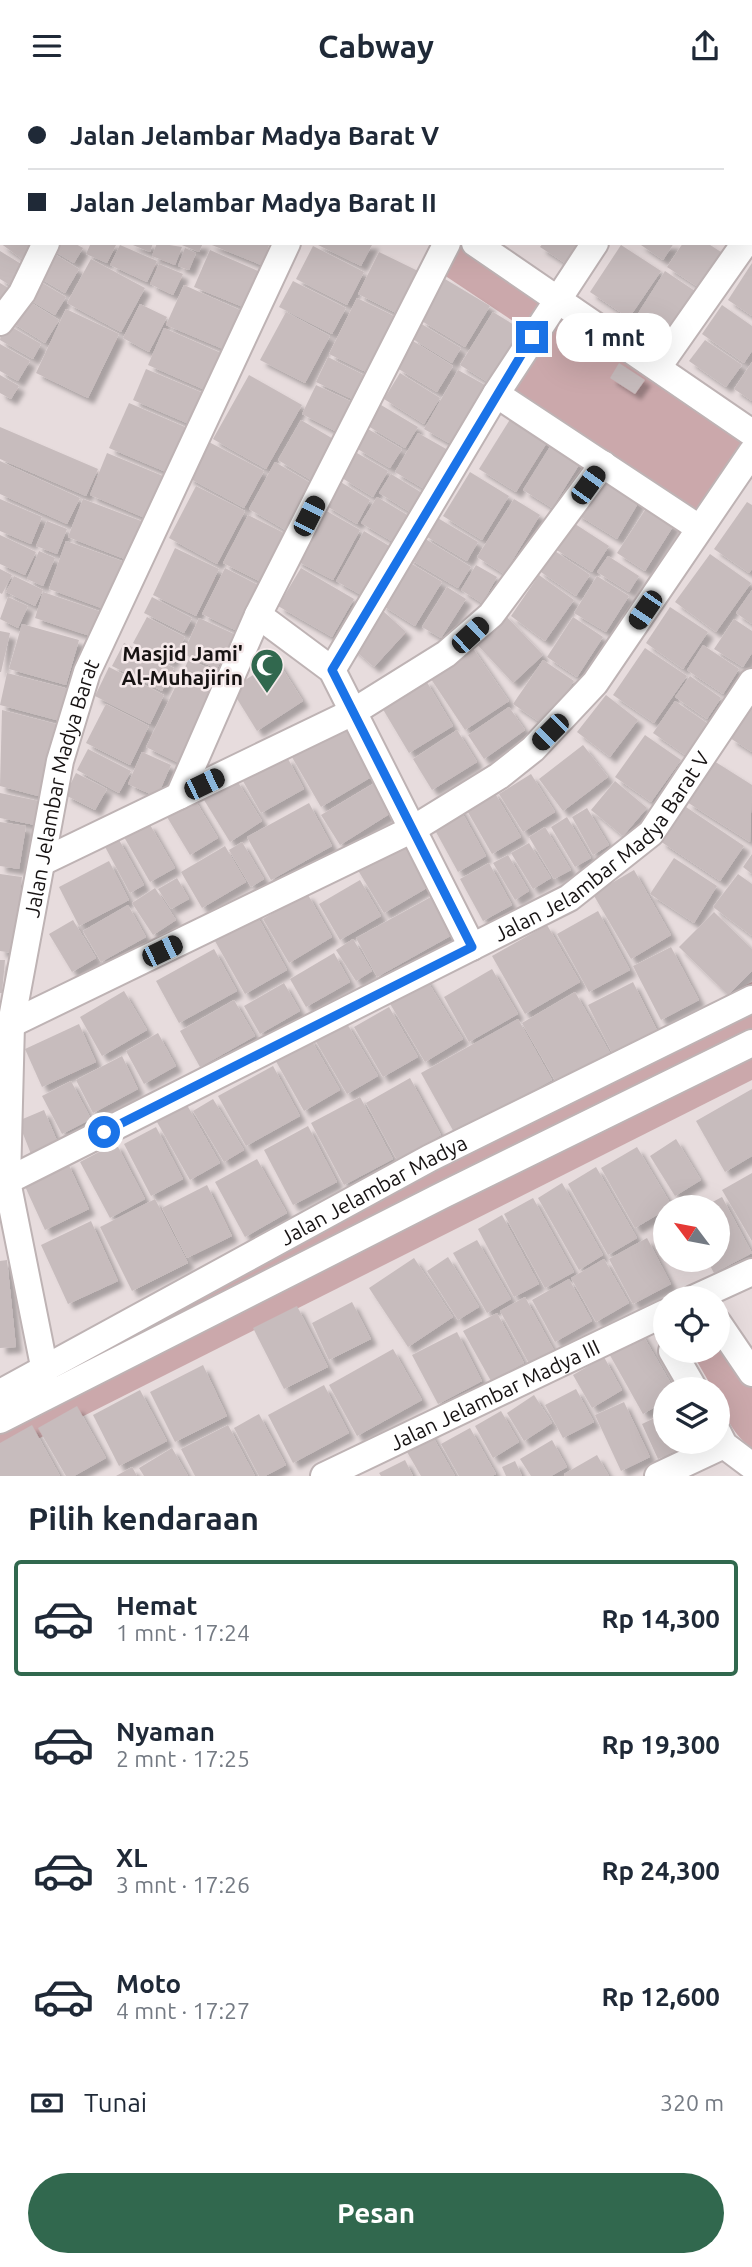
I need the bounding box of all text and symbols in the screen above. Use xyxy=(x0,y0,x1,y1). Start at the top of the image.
icon: menu xyxy=(28,27,66,65)
icon: share xyxy=(686,27,724,65)
text: Cabway xyxy=(318,28,434,64)
text: Jalan Jelambar Madya Barat V xyxy=(70,121,439,150)
text: Jalan Jelambar Madya Barat II xyxy=(70,188,437,217)
callout: 1 mnt xyxy=(556,313,672,361)
route end xyxy=(516,321,548,353)
text: 1 mnt xyxy=(583,325,645,350)
car xyxy=(568,462,609,508)
car xyxy=(291,493,328,539)
car xyxy=(625,587,666,633)
car xyxy=(448,613,493,657)
place label: Masjid Jami' Al-Muhajirin xyxy=(122,641,243,689)
mosque icon: Masjid Jami' Al-Muhajirin xyxy=(248,646,286,695)
street label: Jalan Jelambar Madya Barat xyxy=(19,655,103,919)
car xyxy=(528,710,573,754)
street label: Jalan Jelambar Madya Barat V xyxy=(490,746,714,946)
car xyxy=(181,765,228,803)
car xyxy=(139,932,186,970)
route start xyxy=(88,1116,120,1148)
street label: Jalan Jelambar Madya xyxy=(276,1130,471,1250)
north arrow xyxy=(653,1195,730,1272)
map controls xyxy=(653,1195,730,1454)
button: locate xyxy=(653,1286,730,1363)
street label: Jalan Jelambar Madya III xyxy=(386,1334,603,1455)
button: layers xyxy=(653,1377,730,1454)
text: Pilih kendaraan xyxy=(28,1500,259,1536)
icon: car xyxy=(32,1587,95,1650)
text: Hemat xyxy=(116,1591,198,1620)
text: Rp 14,300 xyxy=(601,1604,720,1633)
text: 1 mnt · 17:24 xyxy=(116,1620,250,1645)
icon: car xyxy=(32,1713,95,1776)
text: Nyaman xyxy=(116,1717,215,1746)
text: Rp 19,300 xyxy=(601,1730,720,1759)
text: 2 mnt · 17:25 xyxy=(116,1746,250,1771)
icon: car xyxy=(32,1839,95,1902)
text: XL xyxy=(116,1843,147,1872)
text: Rp 24,300 xyxy=(601,1856,720,1885)
text: 3 mnt · 17:26 xyxy=(116,1872,250,1897)
icon: car xyxy=(32,1965,95,2028)
text: Moto xyxy=(116,1969,181,1998)
text: Rp 12,600 xyxy=(601,1982,720,2011)
text: 4 mnt · 17:27 xyxy=(116,1998,250,2023)
icon: cash xyxy=(28,2084,66,2122)
text: Tunai xyxy=(84,2088,147,2117)
text: 320 m xyxy=(660,2090,724,2115)
button: Pesan xyxy=(28,2173,724,2253)

